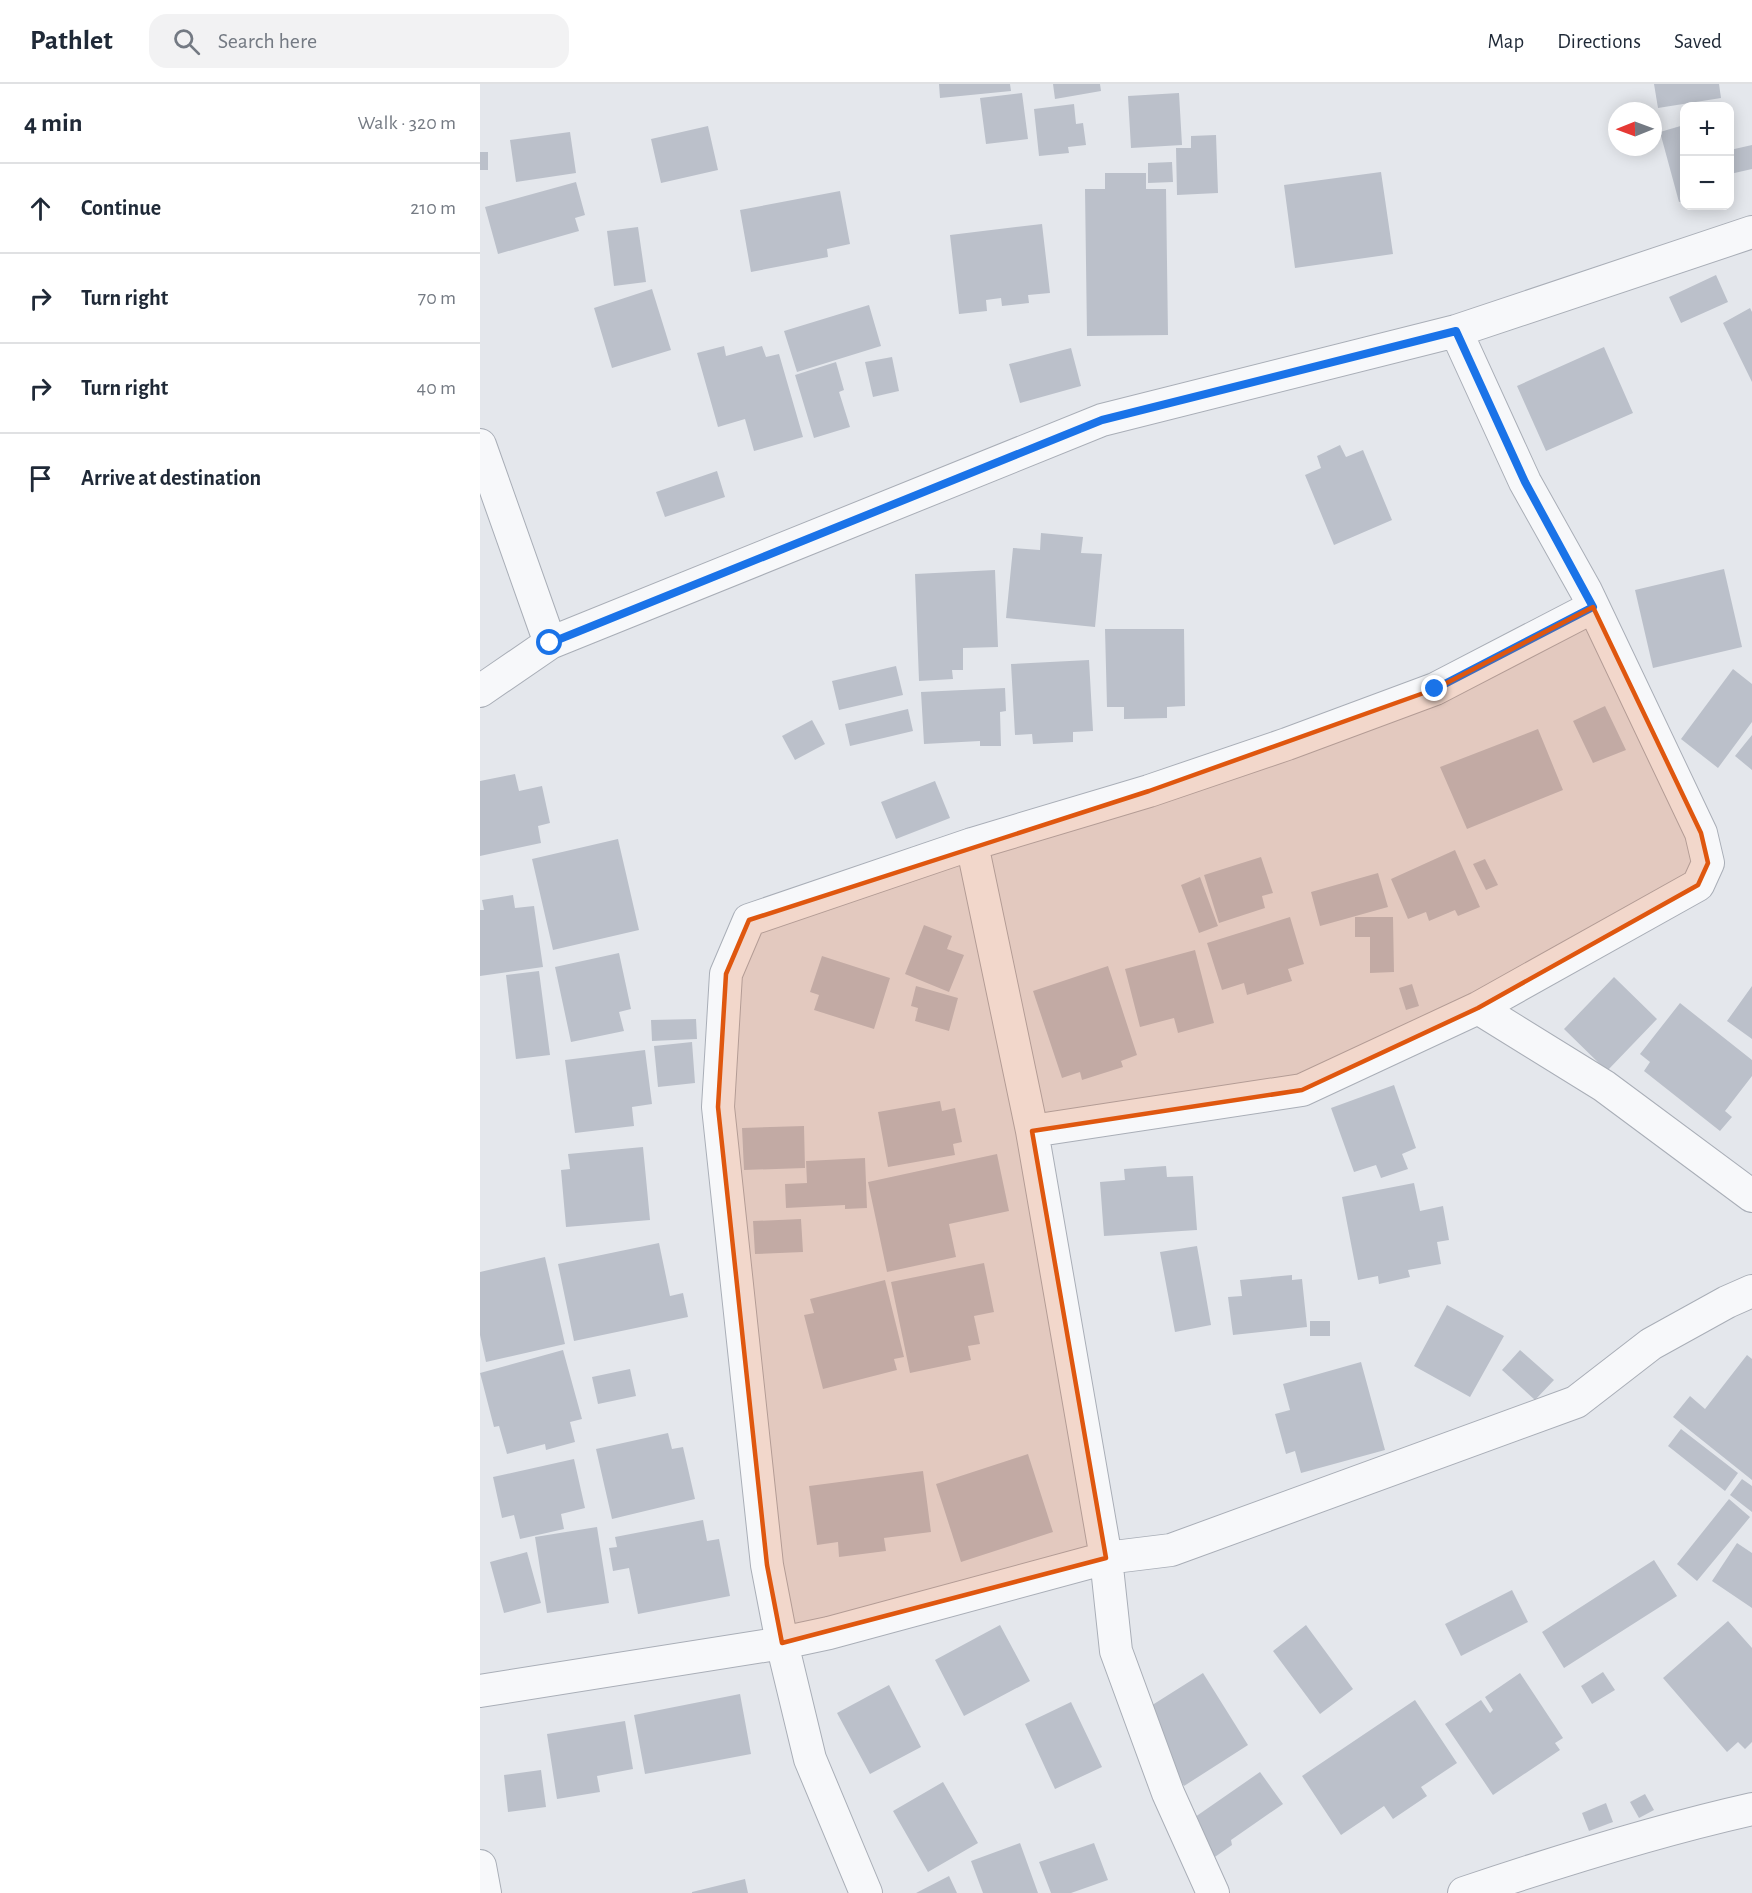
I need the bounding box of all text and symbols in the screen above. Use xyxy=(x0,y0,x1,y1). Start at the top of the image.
search box xyxy=(149,14,569,68)
icon: search xyxy=(170,25,203,58)
text: Pathlet xyxy=(30,27,113,55)
text: Search here xyxy=(218,30,317,52)
text: Map xyxy=(1488,31,1524,52)
text: Directions xyxy=(1557,31,1641,52)
text: Saved xyxy=(1674,31,1722,52)
north arrow xyxy=(1608,102,1662,156)
map controls xyxy=(1680,102,1734,210)
button: + xyxy=(1680,102,1734,156)
text: 4 min xyxy=(24,110,83,136)
text: Walk · 320 m xyxy=(358,113,456,133)
button: − xyxy=(1680,156,1734,210)
icon: ahead xyxy=(24,192,57,225)
text: Continue xyxy=(81,197,161,219)
text: 210 m xyxy=(410,198,456,218)
icon: right xyxy=(24,282,57,315)
text: Turn right xyxy=(81,287,168,309)
text: 70 m xyxy=(418,288,456,308)
icon: right xyxy=(24,372,57,405)
text: Turn right xyxy=(81,377,168,399)
text: 40 m xyxy=(417,378,456,398)
icon: arrive xyxy=(24,462,57,495)
text: Arrive at destination xyxy=(81,467,261,489)
route start xyxy=(536,629,562,655)
route end xyxy=(1421,675,1447,701)

